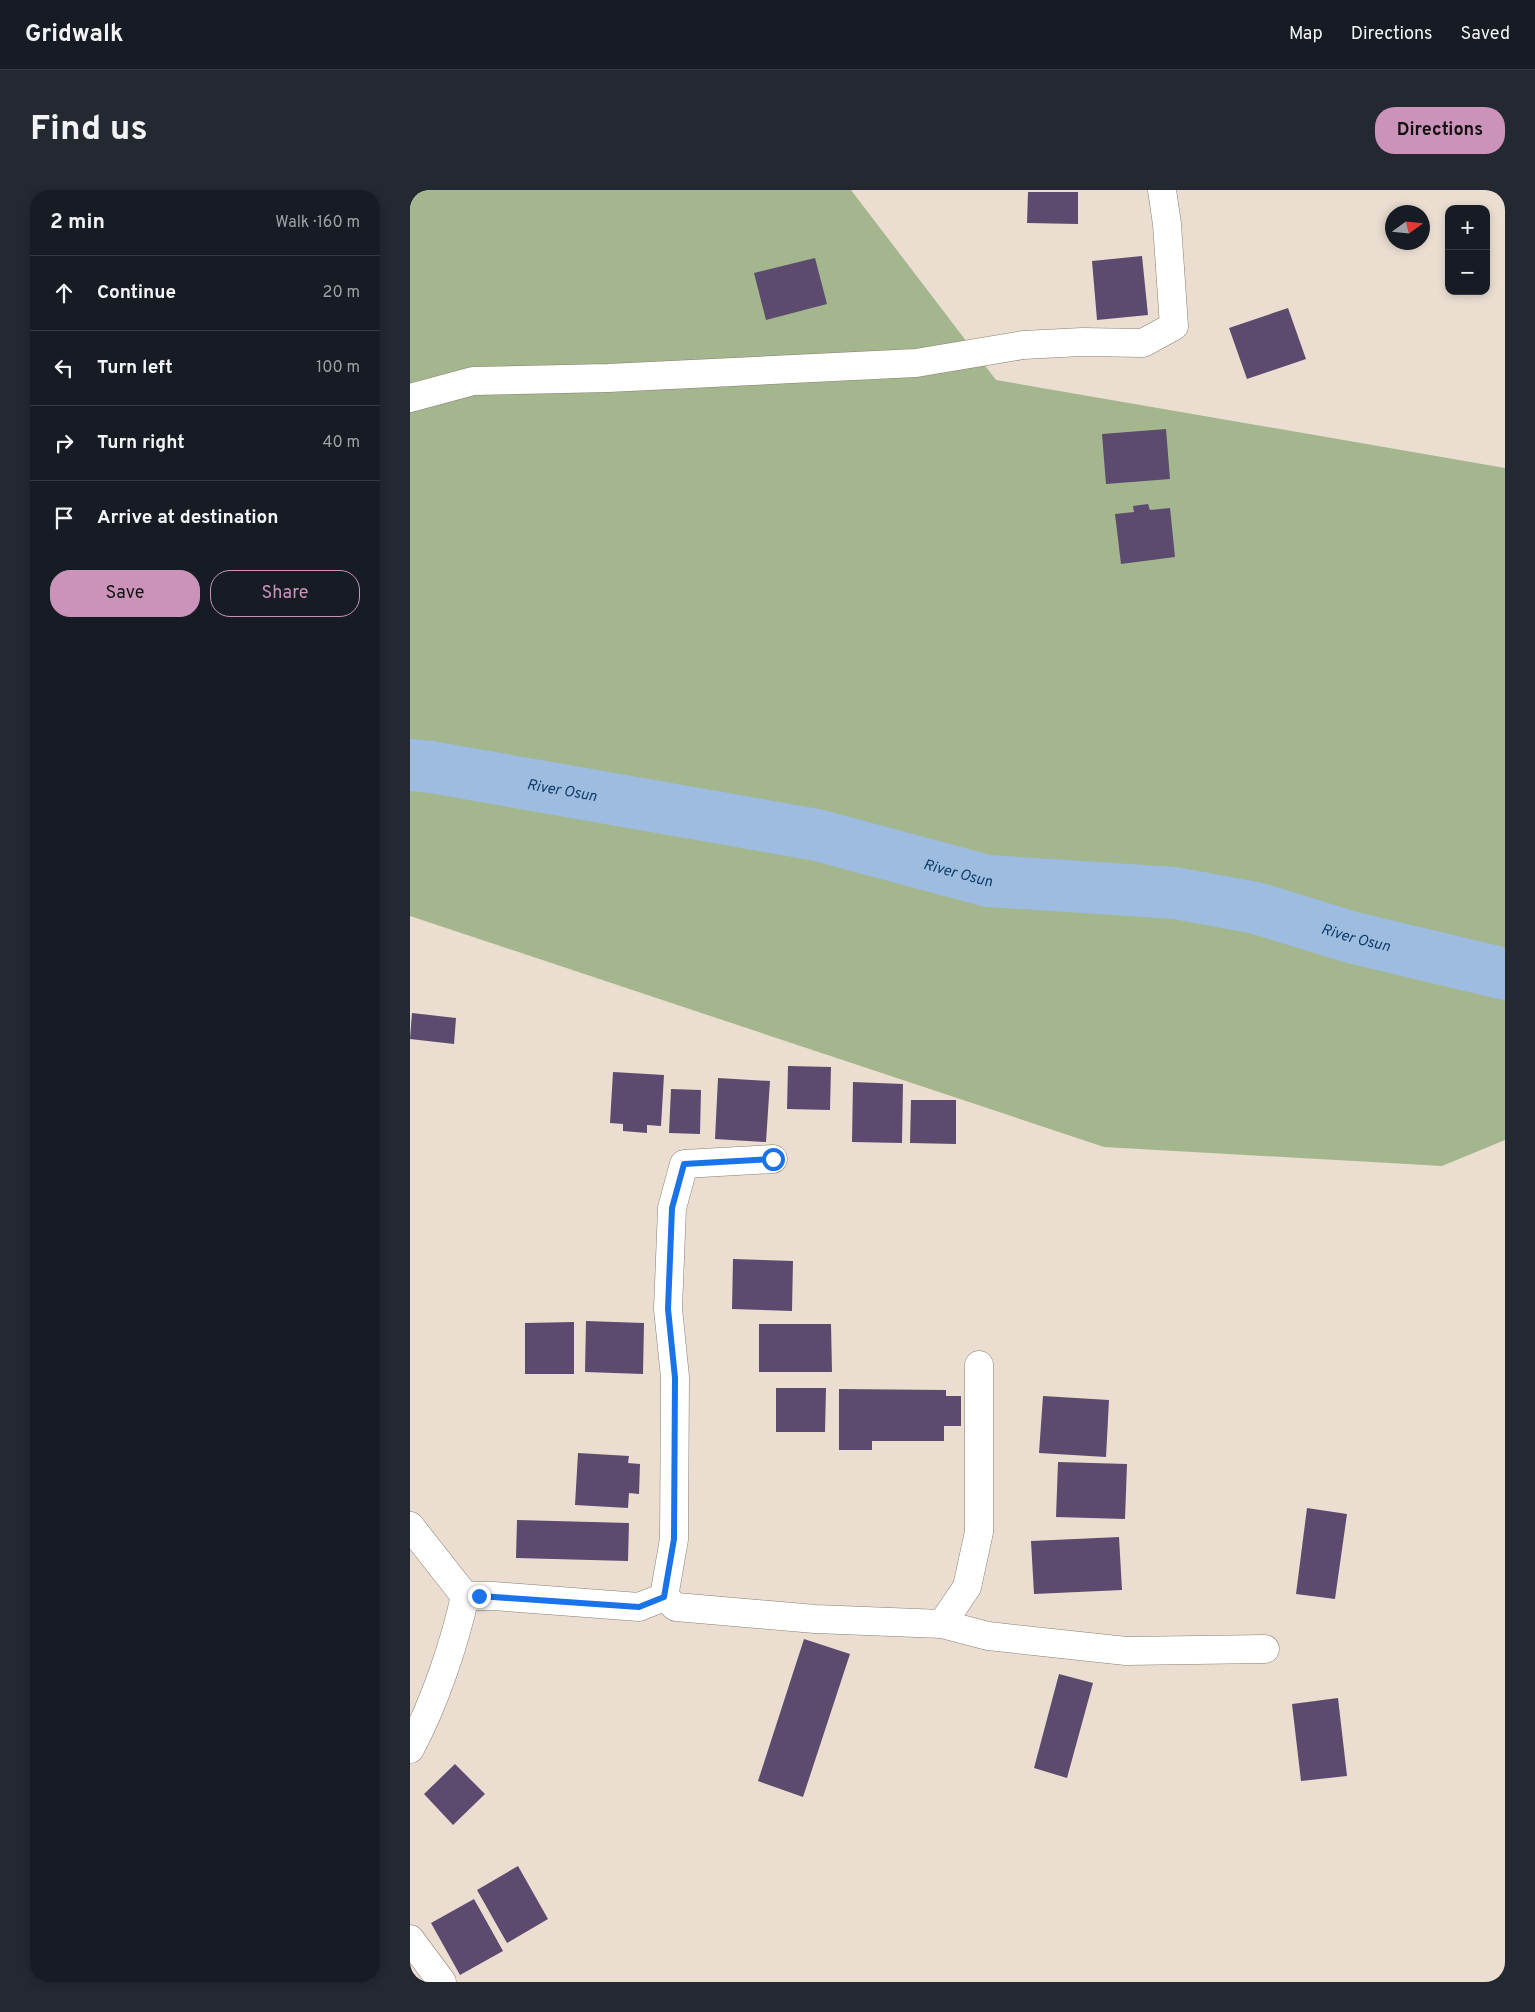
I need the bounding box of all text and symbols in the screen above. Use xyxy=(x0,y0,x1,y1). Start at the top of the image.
text: Gridwalk xyxy=(25,20,123,50)
text: Map xyxy=(1289,23,1323,46)
text: Directions xyxy=(1351,23,1433,46)
text: Saved xyxy=(1461,23,1510,46)
button: Directions xyxy=(1375,107,1505,154)
text: Find us xyxy=(30,108,148,152)
north arrow xyxy=(1385,205,1430,250)
map controls xyxy=(1445,205,1490,295)
button: + xyxy=(1445,205,1490,250)
text: 2 min xyxy=(50,209,105,236)
text: Walk · 160 m xyxy=(275,213,360,233)
button: − xyxy=(1445,250,1490,295)
icon: ahead xyxy=(50,279,78,307)
text: Continue xyxy=(97,281,176,305)
text: 20 m xyxy=(323,283,360,303)
icon: left xyxy=(50,354,78,382)
text: Turn left xyxy=(97,356,173,380)
text: 100 m xyxy=(316,358,360,378)
icon: right xyxy=(50,429,78,457)
text: Turn right xyxy=(97,431,185,455)
text: 40 m xyxy=(322,433,360,453)
icon: arrive xyxy=(50,504,78,532)
text: Arrive at destination xyxy=(97,506,278,530)
button: Save xyxy=(50,570,200,617)
button: Share xyxy=(210,570,360,617)
water label: River Osun xyxy=(525,776,598,807)
water label: River Osun xyxy=(921,856,993,892)
water label: River Osun xyxy=(1319,920,1392,957)
route start xyxy=(762,1148,785,1171)
route end xyxy=(468,1585,491,1608)

